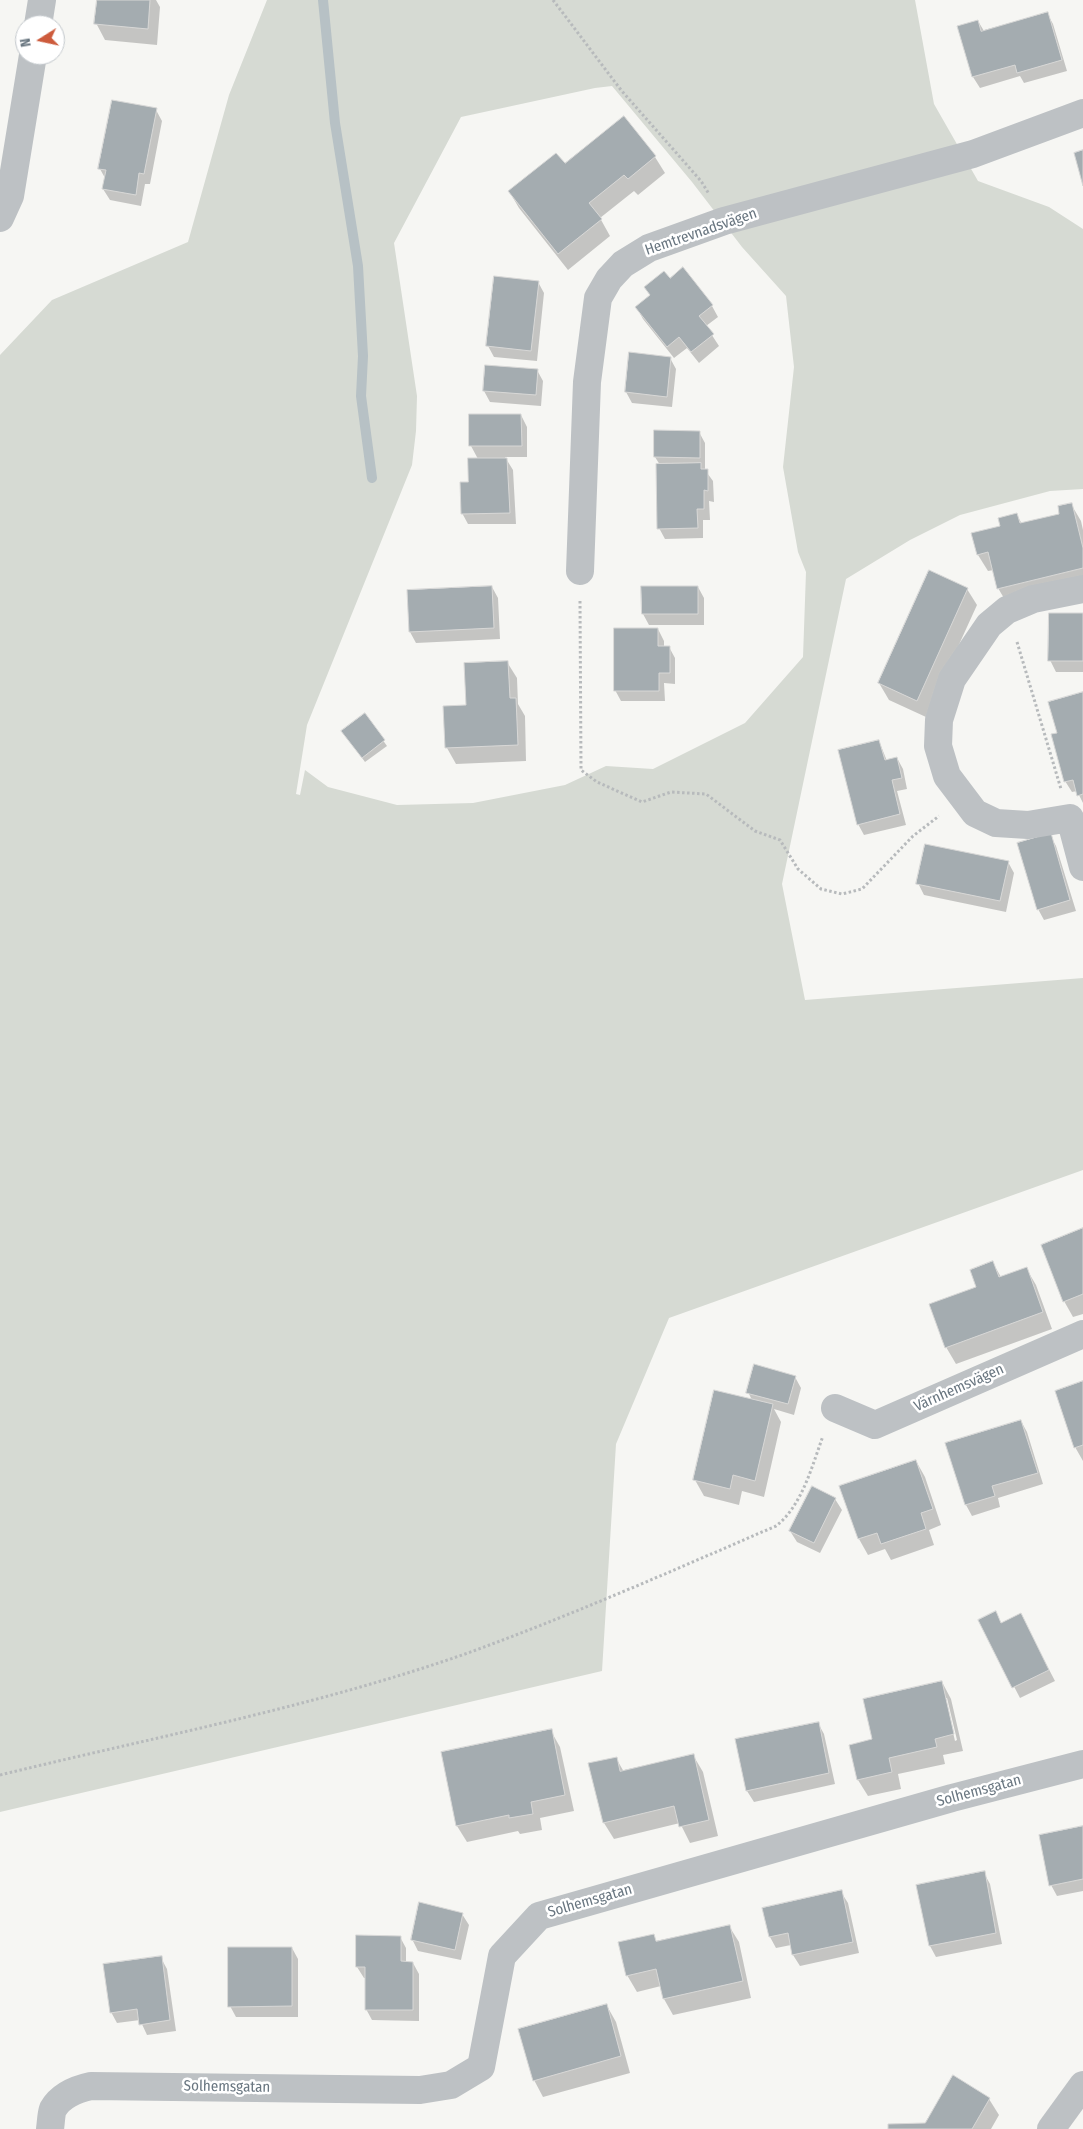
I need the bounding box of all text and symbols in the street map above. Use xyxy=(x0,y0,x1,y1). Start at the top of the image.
north arrow xyxy=(15,15,65,65)
text: N xyxy=(17,37,35,48)
street label: Hemtrevnadsvägen xyxy=(643,204,759,260)
street label: Värnhemsvägen xyxy=(911,1360,1007,1416)
street label: Solhemsgatan xyxy=(935,1771,1023,1811)
street label: Solhemsgatan xyxy=(546,1880,634,1922)
street label: Solhemsgatan xyxy=(183,2077,271,2097)

